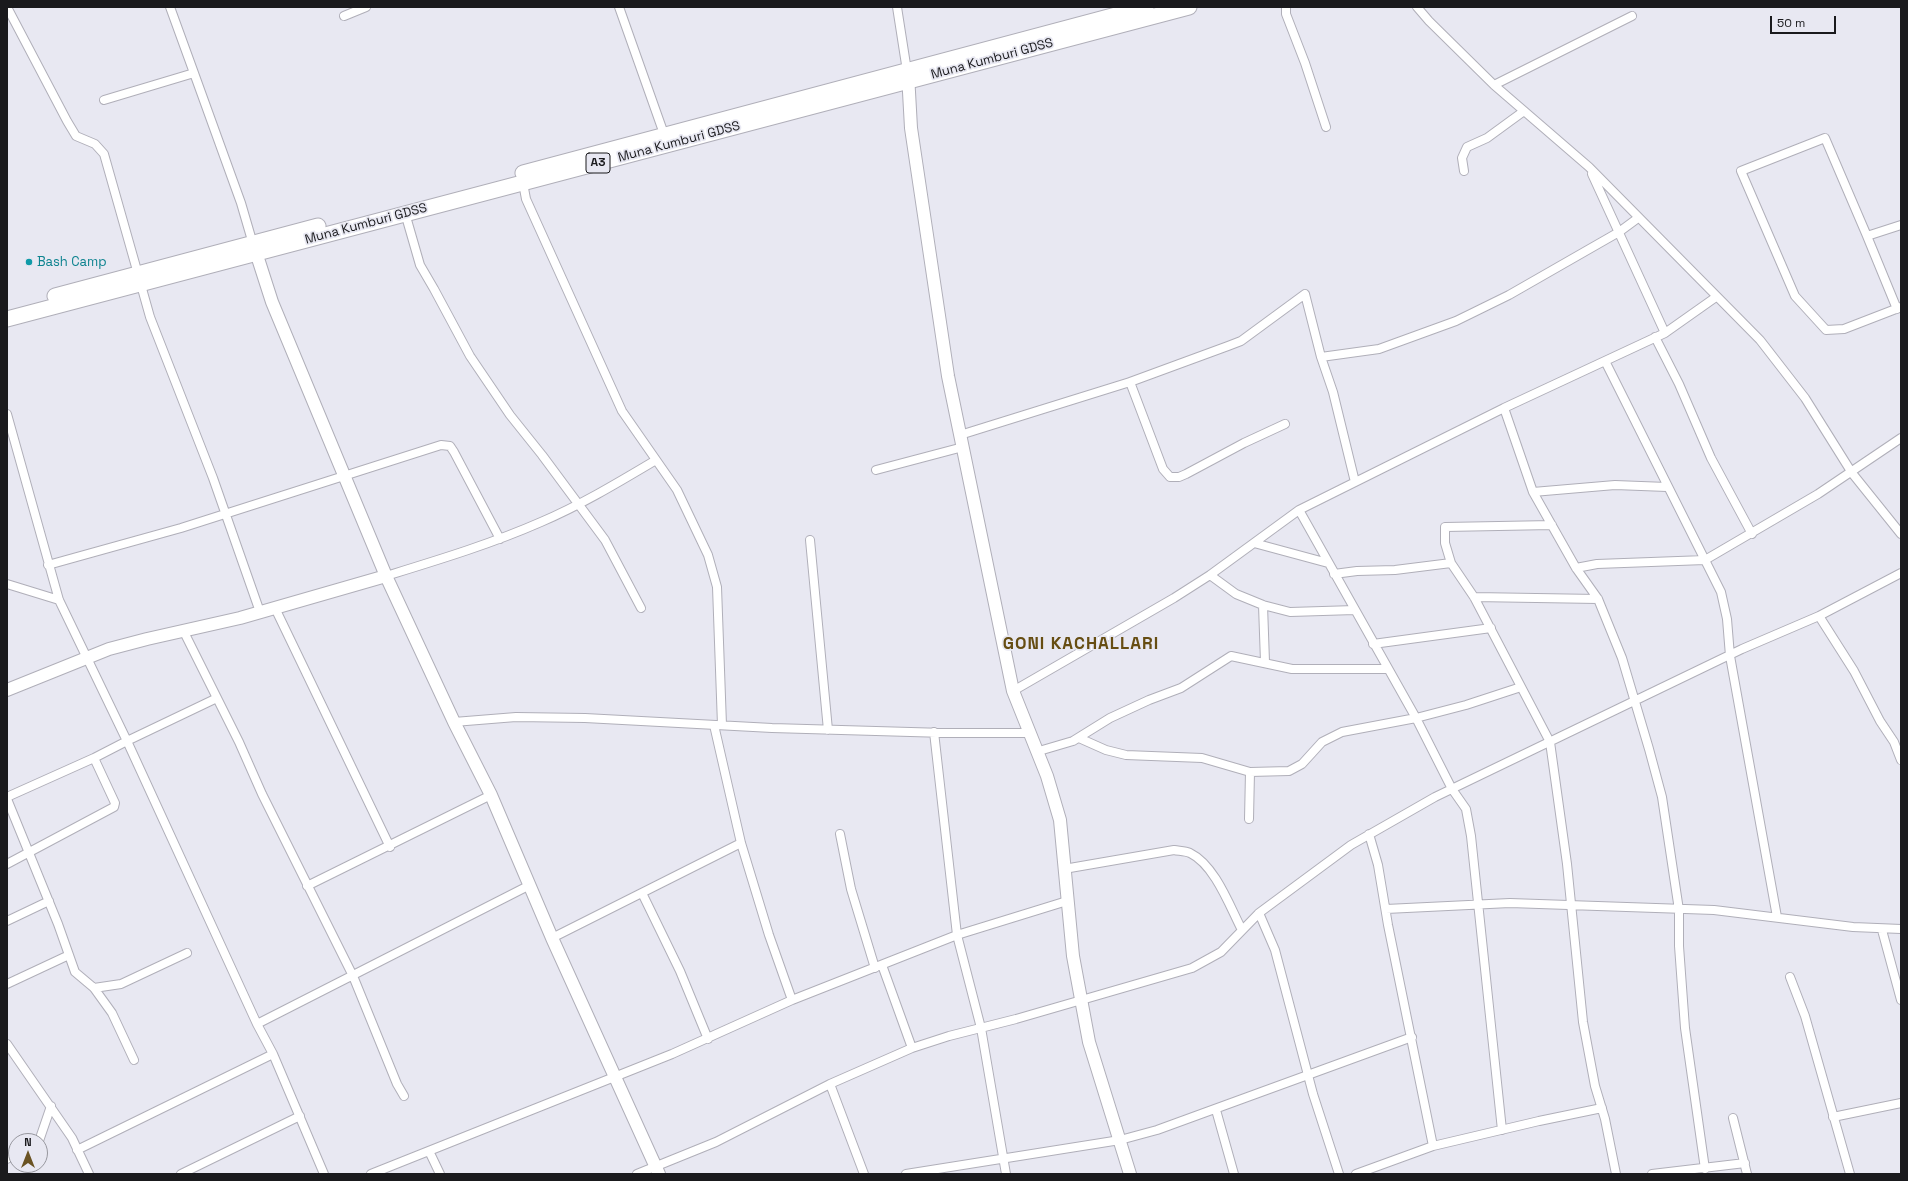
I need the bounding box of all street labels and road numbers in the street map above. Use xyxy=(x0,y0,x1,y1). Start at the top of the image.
street label: Muna Kumburi GDSS xyxy=(929,35,1055,83)
street label: Muna Kumburi GDSS xyxy=(616,118,742,166)
road number: A3 xyxy=(586,153,610,173)
street label: Muna Kumburi GDSS xyxy=(303,200,429,248)

